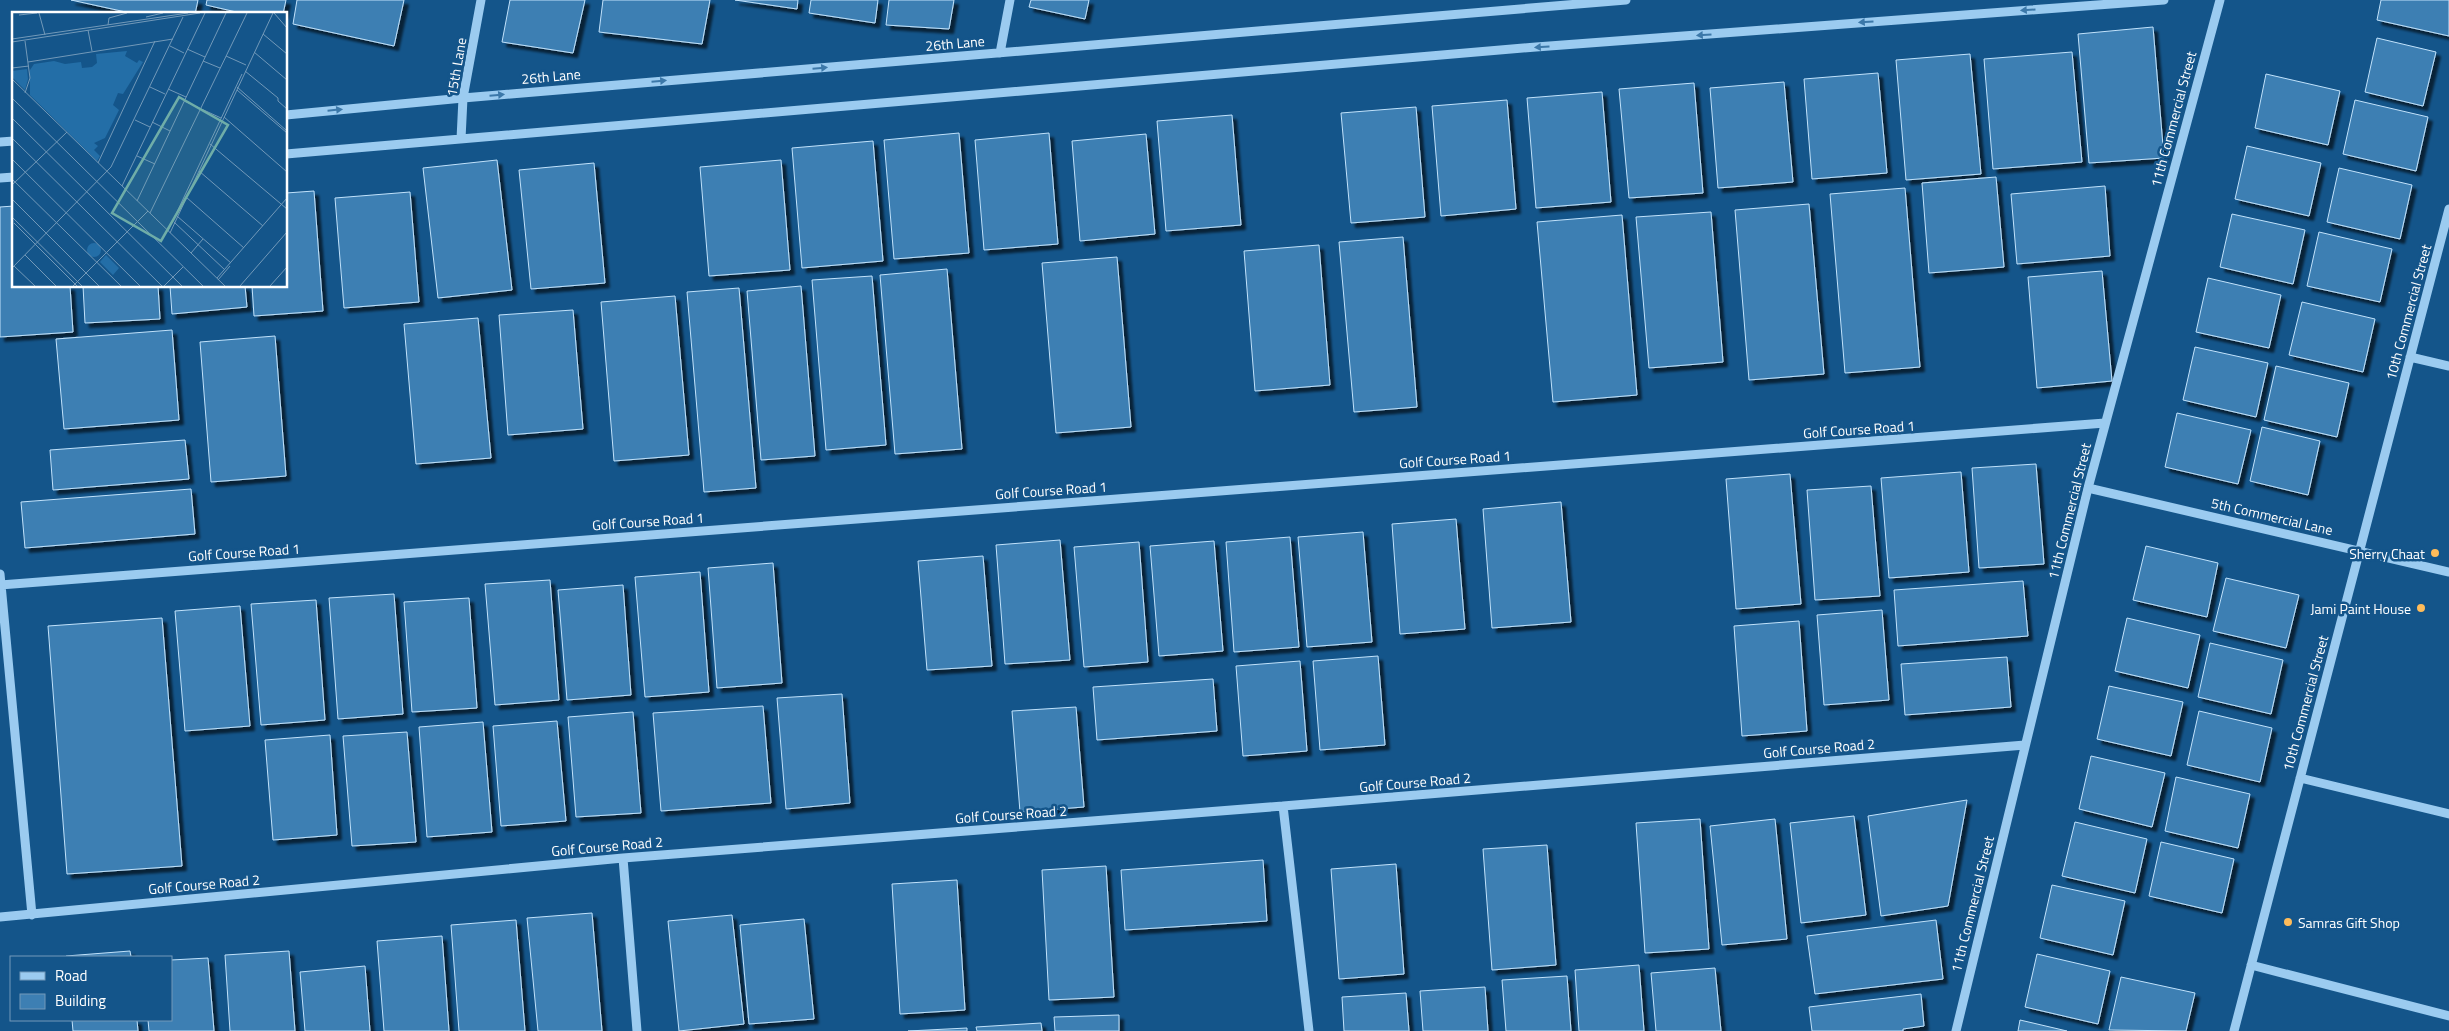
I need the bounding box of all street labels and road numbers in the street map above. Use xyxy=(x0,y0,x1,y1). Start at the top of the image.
street label: 26th Lane xyxy=(924,30,986,56)
street label: 15th Lane xyxy=(440,36,472,98)
street label: 11th Commercial Street xyxy=(2145,49,2201,189)
street label: 26th Lane xyxy=(520,63,582,89)
street label: 10th Commercial Street xyxy=(2380,242,2436,382)
street label: Golf Course Road 1 xyxy=(1802,415,1916,443)
street label: 11th Commercial Street xyxy=(2042,441,2096,581)
street label: Golf Course Road 1 xyxy=(1398,445,1512,473)
street label: Golf Course Road 1 xyxy=(994,476,1108,504)
street label: 5th Commercial Lane xyxy=(2209,492,2335,540)
street label: Golf Course Road 1 xyxy=(591,507,705,535)
street label: Golf Course Road 1 xyxy=(187,538,301,566)
street label: 10th Commercial Street xyxy=(2277,633,2333,773)
street label: Golf Course Road 2 xyxy=(1762,733,1876,763)
street label: Golf Course Road 2 xyxy=(1358,767,1472,797)
street label: Golf Course Road 2 xyxy=(954,800,1068,828)
street label: Golf Course Road 2 xyxy=(550,831,664,861)
street label: 11th Commercial Street xyxy=(1945,834,1999,974)
street label: Golf Course Road 2 xyxy=(147,869,261,899)

